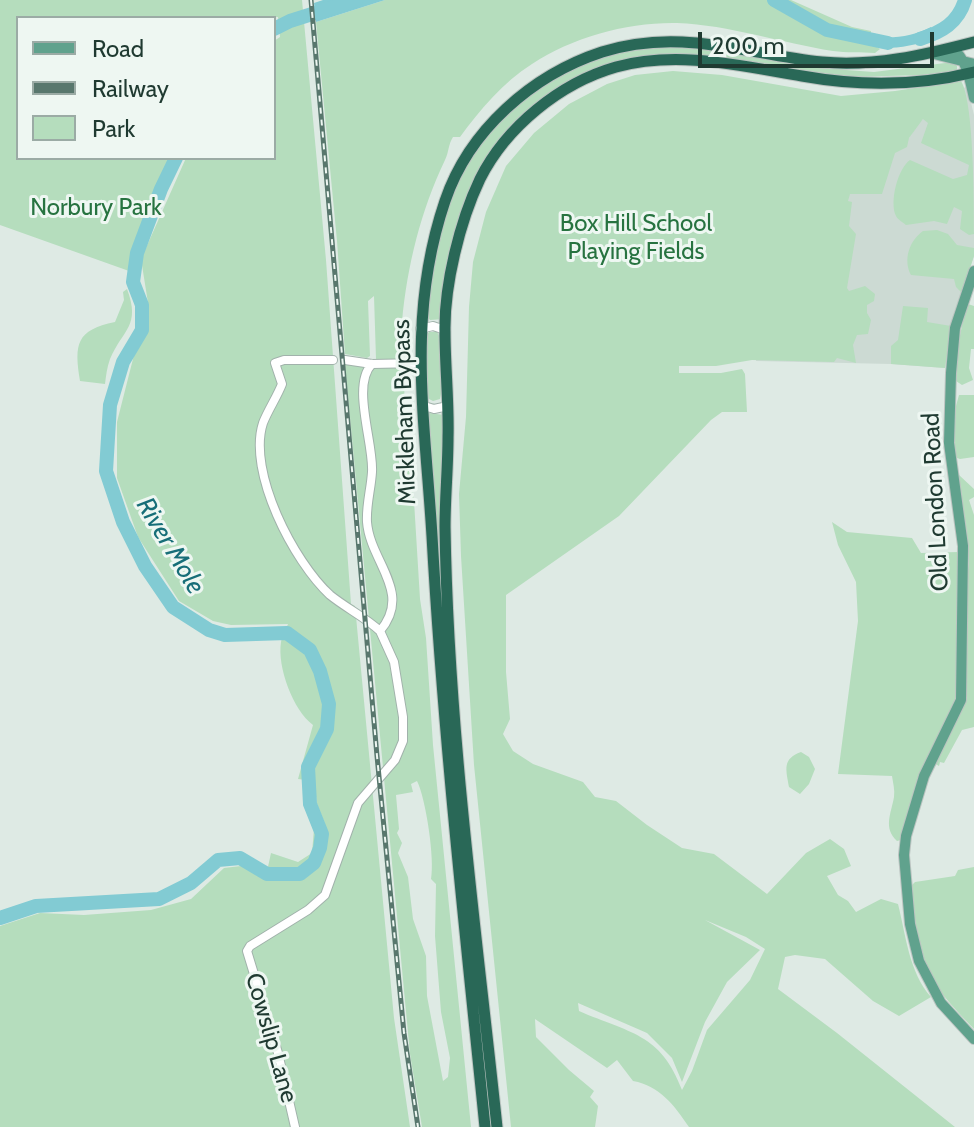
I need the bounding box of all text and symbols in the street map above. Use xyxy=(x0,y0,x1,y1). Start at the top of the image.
legend xyxy=(16,16,276,160)
scale bar xyxy=(702,16,938,66)
text: 200 m xyxy=(712,31,785,60)
text: Road xyxy=(92,34,144,63)
text: Railway xyxy=(92,74,169,103)
text: Park xyxy=(92,114,135,143)
park label: Norbury Park xyxy=(30,194,162,222)
park label: Box Hill School Playing Fields xyxy=(560,210,712,266)
street label: Mickleham Bypass xyxy=(387,319,423,505)
street label: Old London Road xyxy=(917,412,955,592)
water label: River Mole xyxy=(129,492,211,600)
street label: Cowslip Lane xyxy=(239,970,303,1106)

